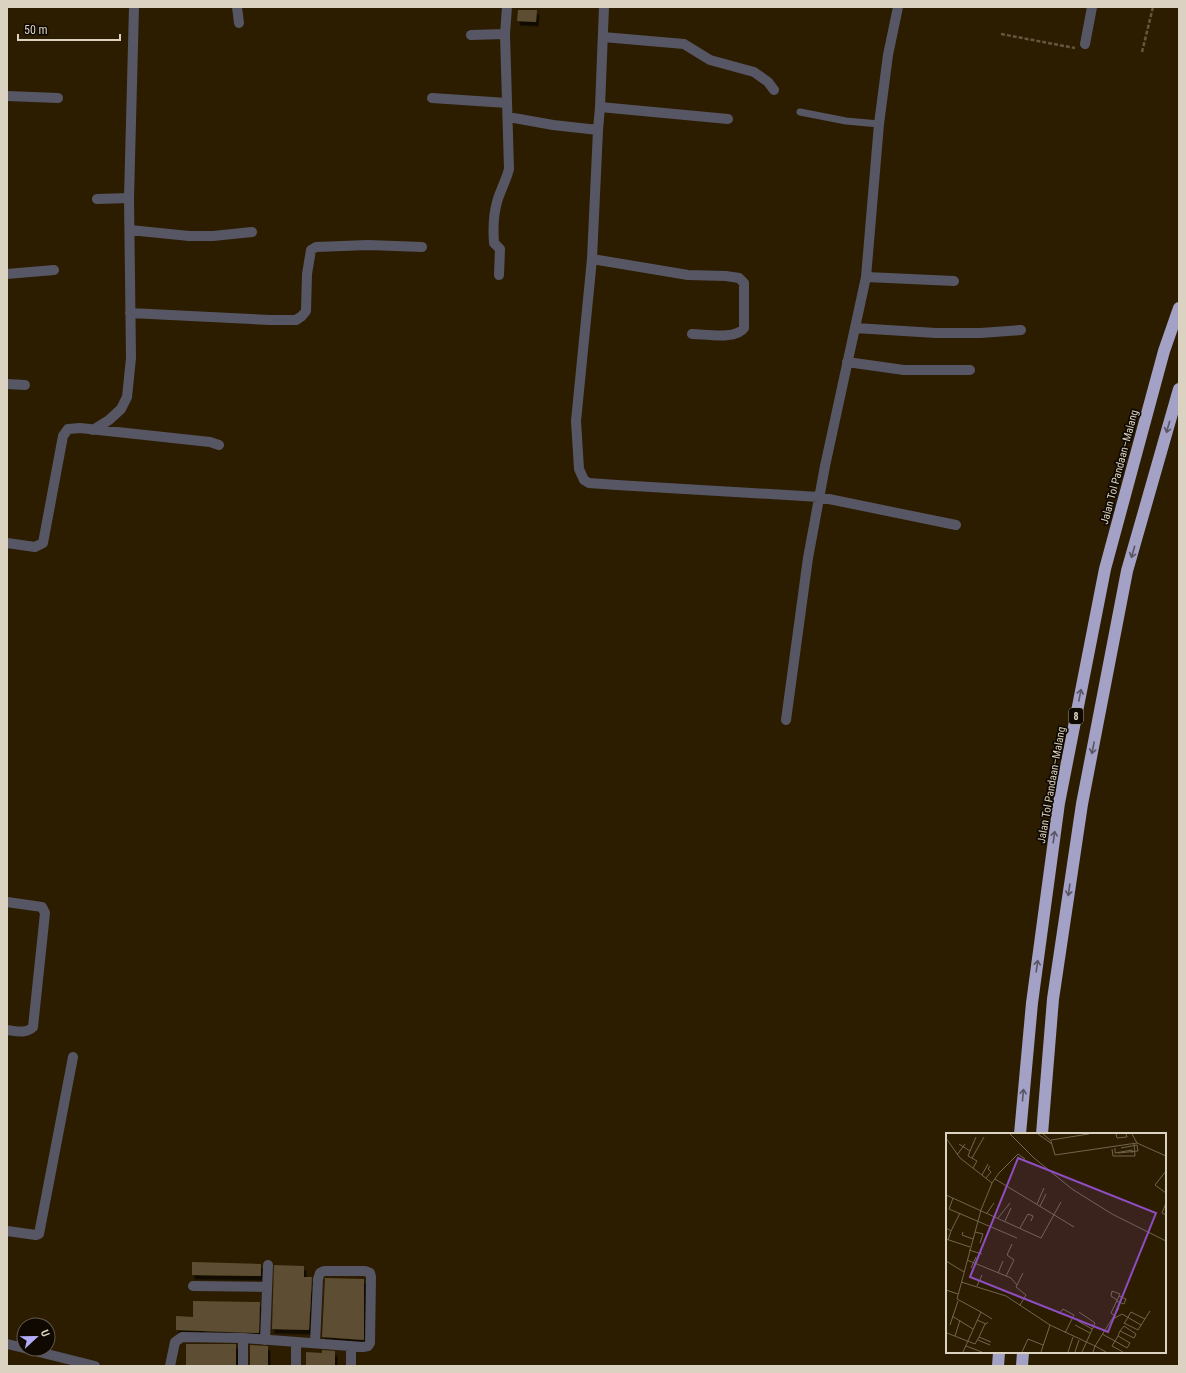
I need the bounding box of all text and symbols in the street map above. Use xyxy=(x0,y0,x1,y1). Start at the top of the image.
scale bar xyxy=(18,16,120,42)
text: 50 m xyxy=(24,23,48,37)
street label: Jalan Tol Pandaan–Malang xyxy=(1098,408,1141,526)
one-way arrow xyxy=(1164,420,1171,433)
one-way arrow xyxy=(1129,545,1136,558)
one-way arrow xyxy=(1077,689,1085,702)
road number: 8 xyxy=(1069,708,1083,724)
street label: Jalan Tol Pandaan–Malang xyxy=(1035,726,1068,844)
one-way arrow xyxy=(1088,741,1096,754)
one-way arrow xyxy=(1050,831,1058,844)
one-way arrow xyxy=(1065,883,1073,896)
one-way arrow xyxy=(1033,960,1041,973)
one-way arrow xyxy=(1020,1089,1027,1102)
inset map xyxy=(946,1133,1166,1353)
north arrow xyxy=(16,1317,56,1357)
text: U xyxy=(38,1328,52,1339)

